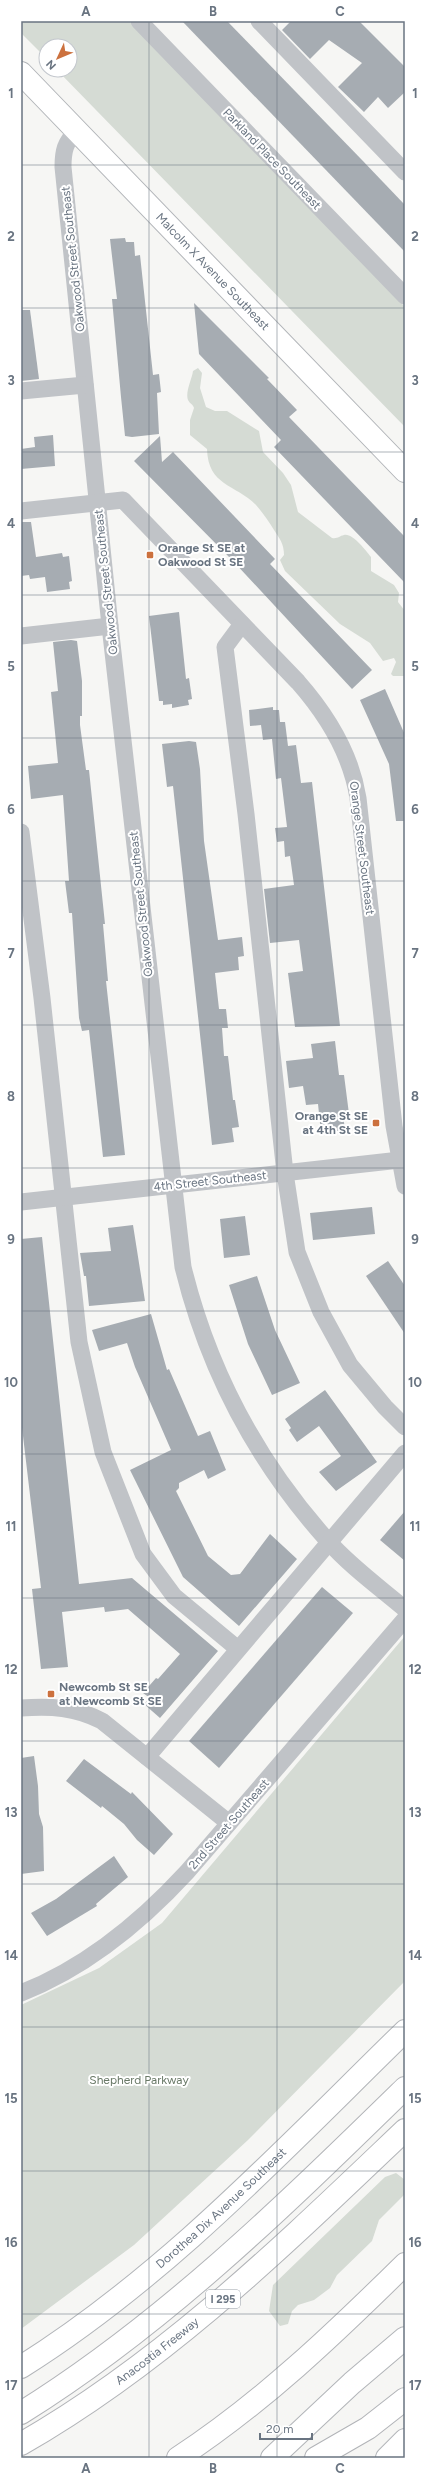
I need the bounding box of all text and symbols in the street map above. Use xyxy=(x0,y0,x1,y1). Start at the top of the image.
text: A xyxy=(81,4,91,19)
text: B xyxy=(209,4,217,19)
text: C xyxy=(335,4,345,19)
north arrow xyxy=(38,38,78,78)
text: N xyxy=(44,57,59,72)
text: 1 xyxy=(8,86,14,101)
text: 1 xyxy=(412,86,418,101)
street label: Parkland Place Southeast xyxy=(220,106,324,213)
street label: Oakwood Street Southeast xyxy=(58,185,88,332)
street label: Malcolm X Avenue Southeast xyxy=(153,210,273,333)
text: 2 xyxy=(7,229,15,244)
text: 2 xyxy=(411,229,419,244)
text: 3 xyxy=(7,373,15,388)
text: 3 xyxy=(411,373,419,388)
street label: Oakwood Street Southeast xyxy=(91,508,121,655)
text: 4 xyxy=(7,516,15,531)
text: 4 xyxy=(411,516,419,531)
place label: Orange St SE at Oakwood St SE xyxy=(158,541,245,569)
marker: Orange St SE at Oakwood St SE xyxy=(145,550,155,560)
text: 5 xyxy=(7,659,15,674)
text: 5 xyxy=(411,659,419,674)
street label: Orange Street Southeast xyxy=(347,780,377,916)
text: 6 xyxy=(7,802,15,817)
text: 6 xyxy=(411,802,419,817)
street label: Oakwood Street Southeast xyxy=(126,830,156,977)
text: 7 xyxy=(7,946,15,961)
text: 7 xyxy=(411,946,419,961)
text: 8 xyxy=(7,1089,15,1104)
text: 8 xyxy=(411,1089,419,1104)
place label: Orange St SE at 4th St SE xyxy=(295,1109,368,1137)
marker: Orange St SE at 4th St SE xyxy=(371,1118,381,1128)
street label: 4th Street Southeast xyxy=(153,1168,268,1194)
text: 9 xyxy=(7,1232,15,1247)
text: 9 xyxy=(411,1232,419,1247)
text: 10 xyxy=(4,1375,18,1390)
text: 10 xyxy=(408,1375,422,1390)
text: 11 xyxy=(6,1519,16,1534)
text: 11 xyxy=(410,1519,420,1534)
text: 12 xyxy=(4,1662,18,1677)
text: 12 xyxy=(408,1662,422,1677)
place label: Newcomb St SE at Newcomb St SE xyxy=(59,1680,162,1708)
marker: Newcomb St SE at Newcomb St SE xyxy=(46,1689,56,1699)
street label: 2nd Street Southeast xyxy=(186,1776,272,1872)
text: 13 xyxy=(5,1805,17,1820)
text: 13 xyxy=(409,1805,421,1820)
text: 14 xyxy=(4,1948,18,1963)
text: 14 xyxy=(408,1948,422,1963)
park label: Shepherd Parkway xyxy=(89,2073,189,2087)
text: 15 xyxy=(4,2091,18,2106)
text: 15 xyxy=(408,2091,422,2106)
street label: Dorothea Dix Avenue Southeast xyxy=(153,2145,289,2271)
text: 16 xyxy=(4,2235,18,2250)
text: 16 xyxy=(408,2235,422,2250)
road number: I 295 xyxy=(206,2290,240,2308)
street label: Anacostia Freeway xyxy=(113,2314,202,2388)
text: 17 xyxy=(5,2378,17,2393)
text: 17 xyxy=(409,2378,421,2393)
scale bar xyxy=(260,2415,312,2441)
text: 20 m xyxy=(266,2422,294,2436)
text: A xyxy=(81,2461,91,2476)
text: B xyxy=(209,2461,217,2476)
text: C xyxy=(335,2461,345,2476)

